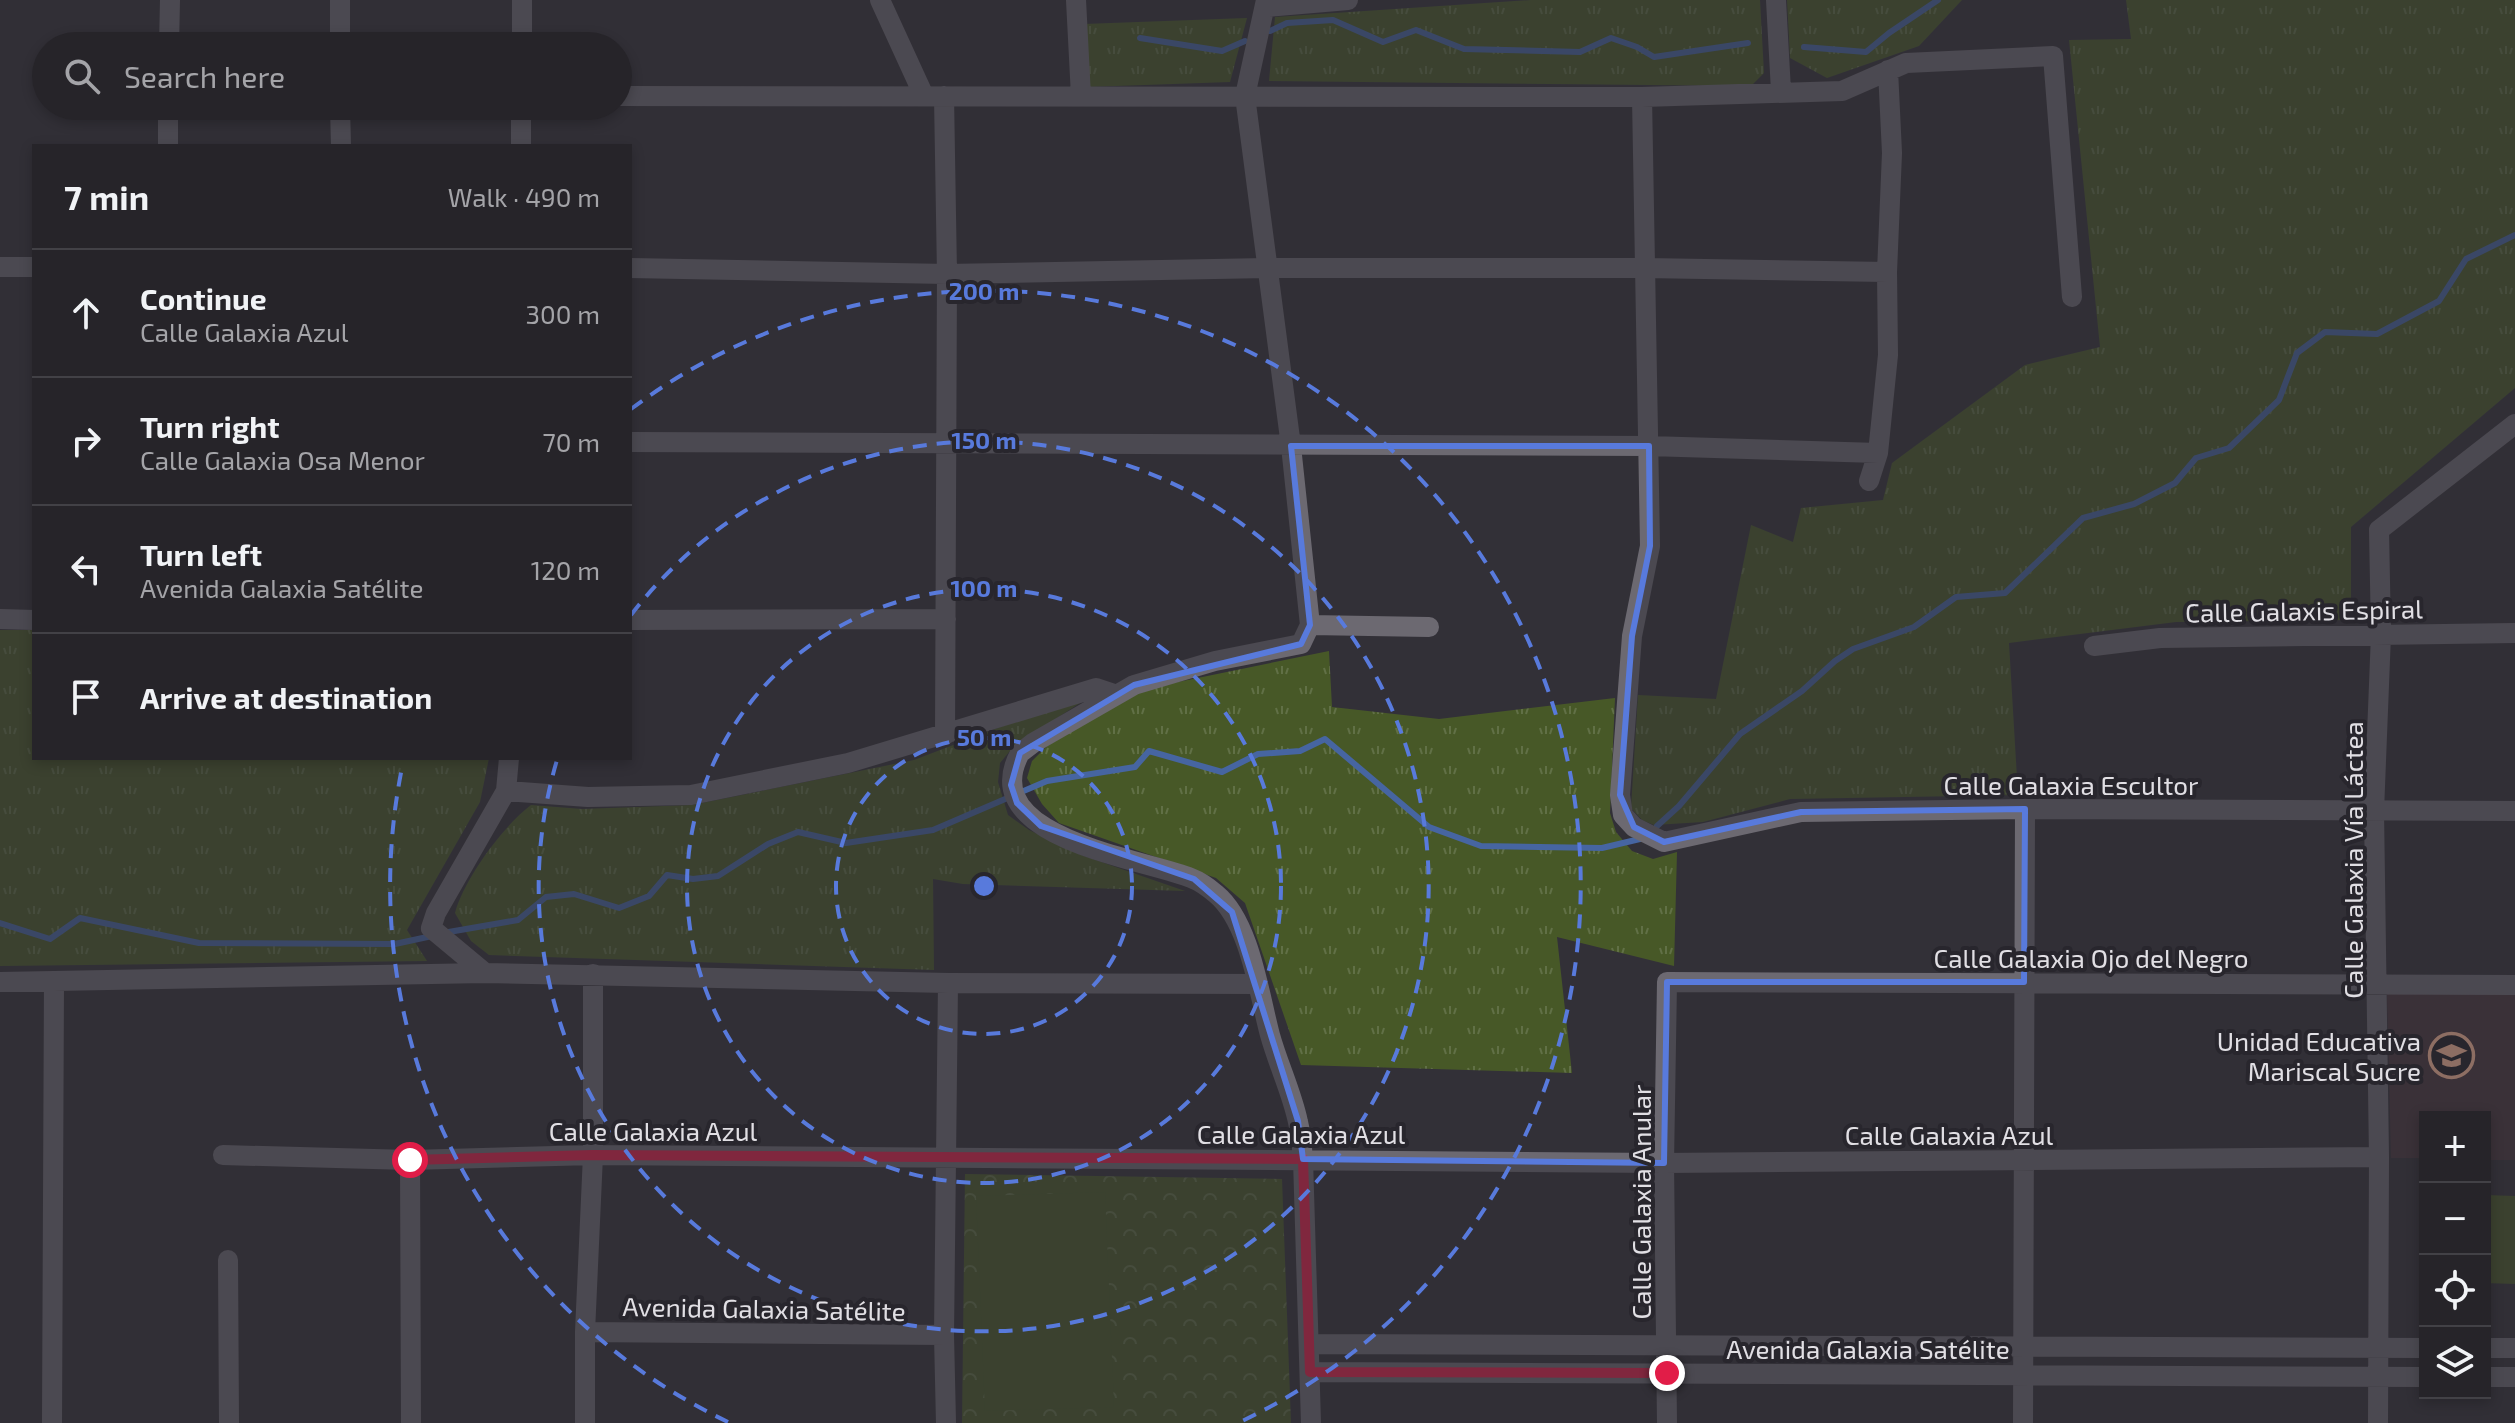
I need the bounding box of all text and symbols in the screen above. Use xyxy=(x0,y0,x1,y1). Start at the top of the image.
search box xyxy=(32,32,632,120)
icon: search xyxy=(60,54,104,98)
text: Search here xyxy=(124,58,285,94)
text: 7 min xyxy=(64,176,149,217)
text: Walk · 490 m xyxy=(448,181,600,212)
text: 200 m xyxy=(949,276,1019,305)
text: Continue xyxy=(140,280,267,316)
icon: ahead xyxy=(64,291,108,335)
text: 300 m xyxy=(526,298,600,329)
text: Calle Galaxia Azul xyxy=(140,316,349,347)
text: Turn right xyxy=(140,408,280,444)
icon: right xyxy=(64,419,108,463)
text: 150 m xyxy=(951,425,1017,454)
text: 70 m xyxy=(542,426,600,457)
text: Calle Galaxia Osa Menor xyxy=(140,444,425,475)
text: Turn left xyxy=(140,536,262,572)
icon: left xyxy=(64,547,108,591)
text: 120 m xyxy=(531,554,600,585)
text: Avenida Galaxia Satélite xyxy=(140,572,423,603)
text: 100 m xyxy=(951,573,1017,602)
street label: Calle Galaxis Espiral xyxy=(2185,592,2423,628)
icon: arrive xyxy=(64,675,108,719)
text: Arrive at destination xyxy=(140,679,432,715)
street label: Calle Galaxia Vía Láctea xyxy=(2337,721,2368,999)
text: 50 m xyxy=(957,722,1011,751)
street label: Calle Galaxia Escultor xyxy=(1943,769,2199,800)
centre of rings xyxy=(970,872,998,900)
street label: Calle Galaxia Ojo del Negro xyxy=(1934,942,2248,973)
place label: Unidad Educativa Mariscal Sucre xyxy=(2217,1025,2421,1086)
school or university icon: Unidad Educativa Mariscal Sucre xyxy=(2428,1031,2476,1079)
street label: Calle Galaxia Anular xyxy=(1625,1084,1656,1320)
map controls xyxy=(2419,1111,2491,1399)
button: + xyxy=(2419,1111,2491,1183)
street label: Calle Galaxia Azul xyxy=(549,1115,758,1146)
street label: Calle Galaxia Azul xyxy=(1197,1118,1406,1149)
street label: Calle Galaxia Azul xyxy=(1845,1119,2054,1150)
route start xyxy=(392,1142,428,1178)
button: − xyxy=(2419,1183,2491,1255)
button: locate xyxy=(2419,1255,2491,1327)
street label: Avenida Galaxia Satélite xyxy=(622,1290,906,1326)
button: layers xyxy=(2419,1327,2491,1399)
street label: Avenida Galaxia Satélite xyxy=(1726,1333,2010,1364)
route end xyxy=(1649,1355,1685,1391)

